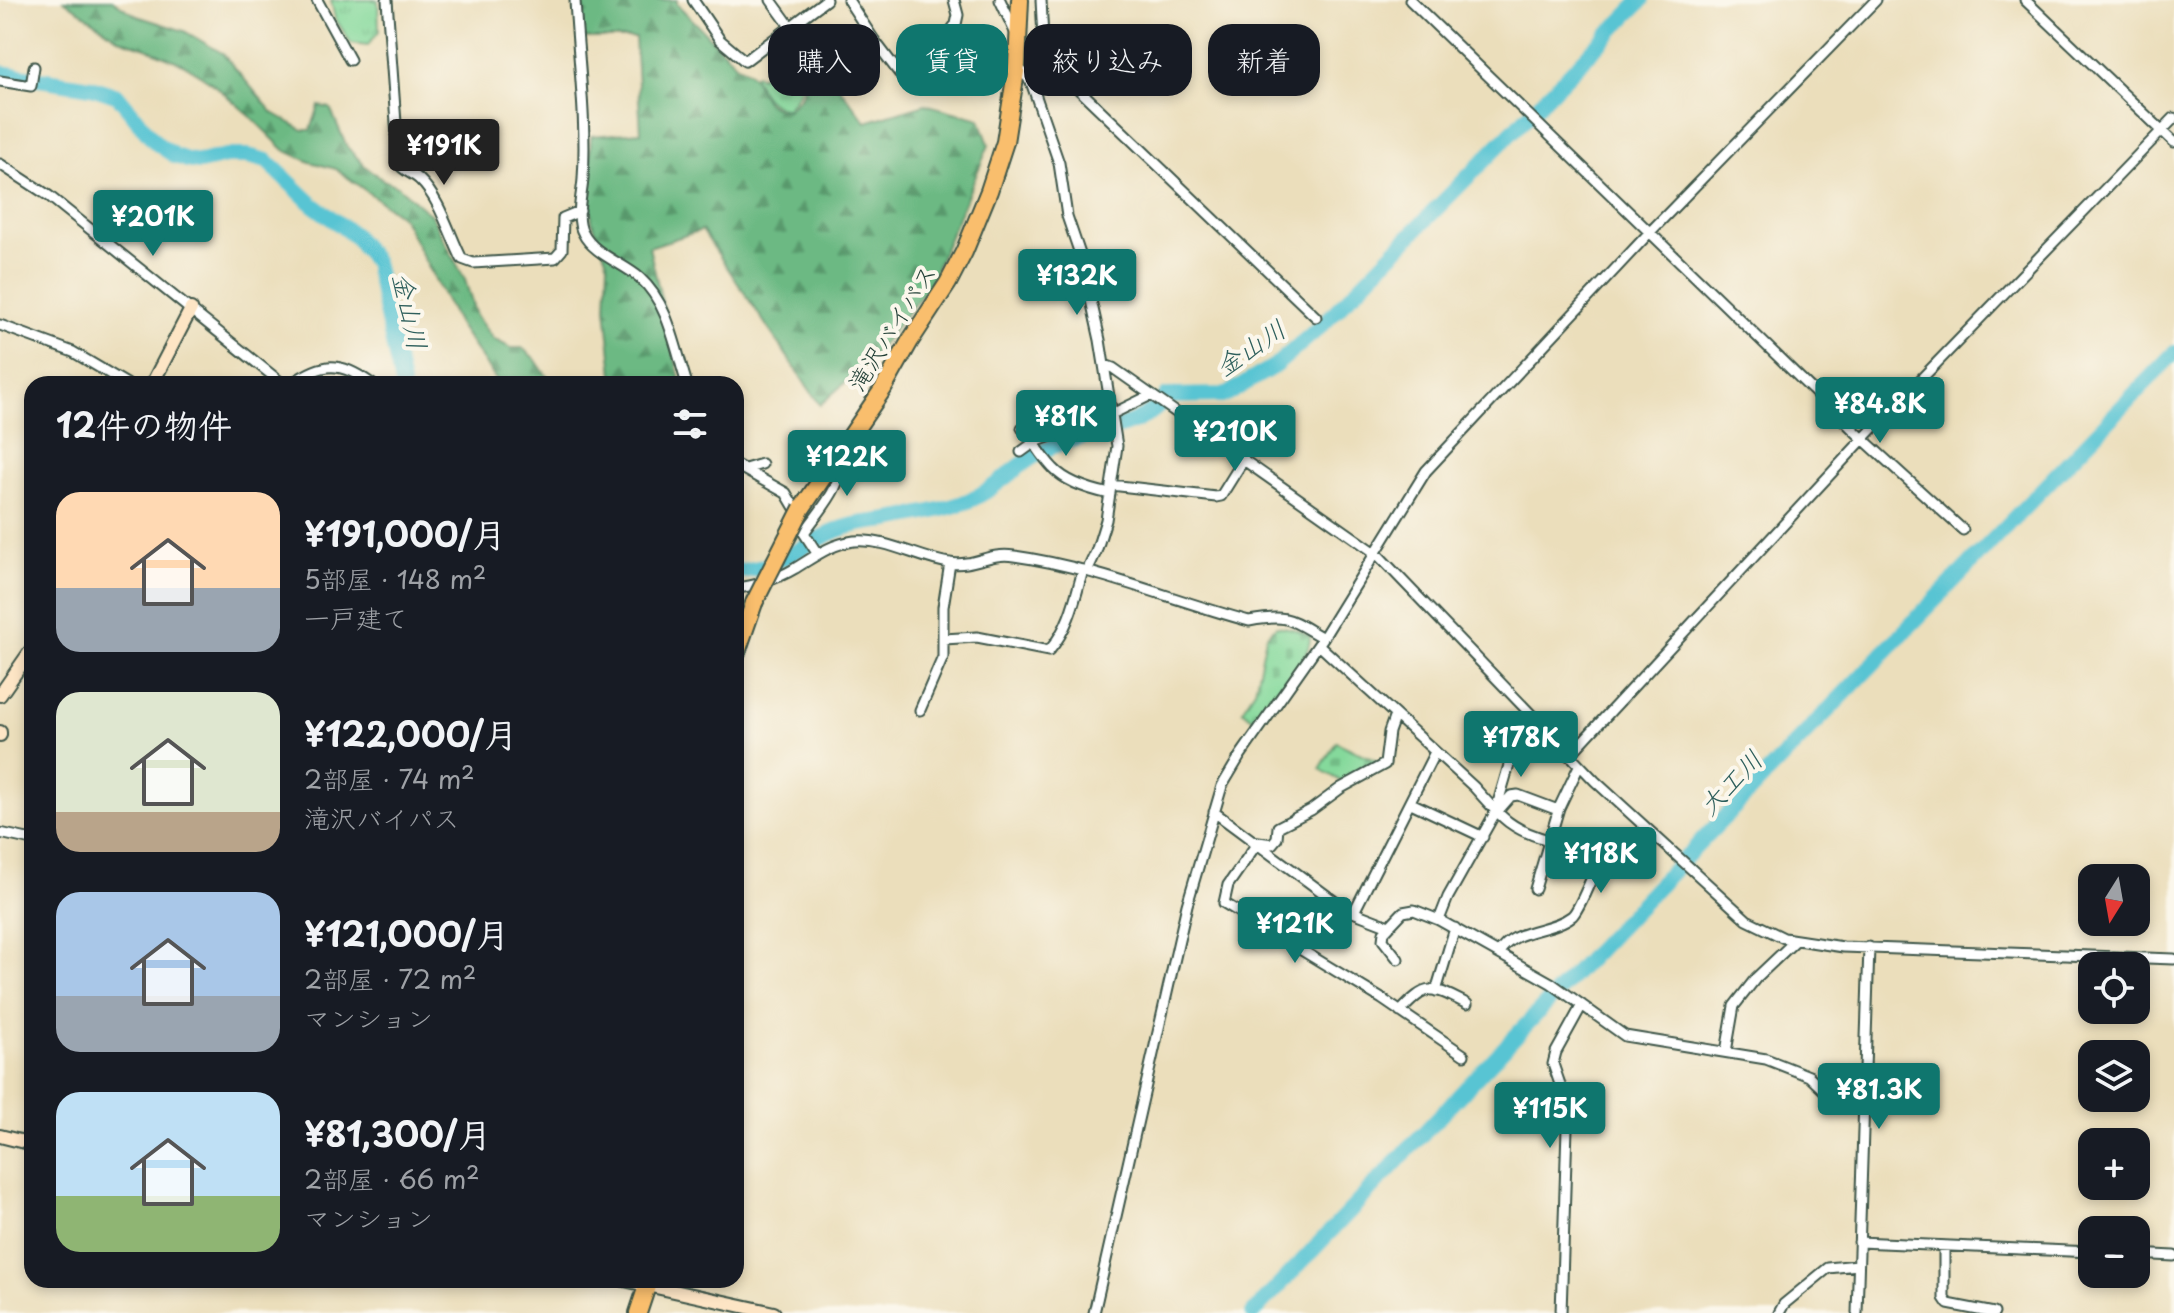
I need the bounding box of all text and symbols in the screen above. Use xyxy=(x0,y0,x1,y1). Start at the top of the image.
chip: 購入 xyxy=(768,24,880,96)
chip: 賃貸 xyxy=(896,24,1008,96)
chip: 絞り込み xyxy=(1024,24,1192,96)
chip: 新着 xyxy=(1208,24,1320,96)
pin: ¥191K xyxy=(388,119,500,187)
text: ¥191K xyxy=(406,125,482,164)
pin: ¥201K xyxy=(97,190,209,258)
text: ¥201K xyxy=(111,196,195,235)
pin: ¥132K xyxy=(1021,249,1133,317)
text: ¥132K xyxy=(1036,255,1118,294)
street label: 滝沢バイパス xyxy=(838,257,944,397)
water label: 金山川 xyxy=(384,269,438,353)
water label: 金山川 xyxy=(1207,309,1293,385)
pin: ¥84.8K xyxy=(1815,377,1945,445)
text: ¥84.8K xyxy=(1833,383,1927,422)
pin: ¥81K xyxy=(1019,390,1113,458)
text: ¥81K xyxy=(1034,396,1098,435)
text: 12件の物件 xyxy=(56,398,232,450)
icon: filters xyxy=(668,402,712,446)
pin: ¥210K xyxy=(1179,405,1291,473)
text: ¥210K xyxy=(1192,411,1278,450)
pin: ¥122K xyxy=(791,430,903,498)
text: ¥122K xyxy=(806,436,888,475)
text: ¥191,000/月 xyxy=(304,507,506,559)
icon: home xyxy=(120,524,216,620)
text: 5部屋 · 148 m² xyxy=(304,559,486,598)
text: 一戸建て xyxy=(304,598,408,637)
text: ¥122,000/月 xyxy=(304,707,518,759)
pin: ¥178K xyxy=(1465,711,1577,779)
text: ¥178K xyxy=(1482,717,1560,756)
icon: home xyxy=(120,724,216,820)
water label: 大工川 xyxy=(1689,740,1771,824)
text: 2部屋 · 74 m² xyxy=(304,759,475,798)
text: 滝沢バイパス xyxy=(304,798,459,837)
pin: ¥118K xyxy=(1545,827,1657,895)
text: ¥118K xyxy=(1563,833,1639,872)
north arrow xyxy=(2078,864,2150,936)
map controls xyxy=(2078,864,2150,1288)
pin: ¥121K xyxy=(1239,897,1351,965)
text: ¥121K xyxy=(1256,903,1334,942)
text: ¥121,000/月 xyxy=(304,907,510,959)
icon: home xyxy=(120,924,216,1020)
button: locate xyxy=(2078,952,2150,1024)
text: 2部屋 · 72 m² xyxy=(304,959,476,998)
text: マンション xyxy=(304,998,433,1037)
button: layers xyxy=(2078,1040,2150,1112)
pin: ¥81.3K xyxy=(1814,1063,1944,1131)
text: ¥81.3K xyxy=(1836,1069,1922,1108)
pin: ¥115K xyxy=(1494,1082,1606,1150)
text: ¥115K xyxy=(1512,1088,1588,1127)
text: ¥81,300/月 xyxy=(304,1107,491,1159)
icon: home xyxy=(120,1124,216,1220)
button: + xyxy=(2078,1128,2150,1200)
text: 2部屋 · 66 m² xyxy=(304,1159,480,1198)
text: マンション xyxy=(304,1198,433,1237)
button: − xyxy=(2078,1216,2150,1288)

